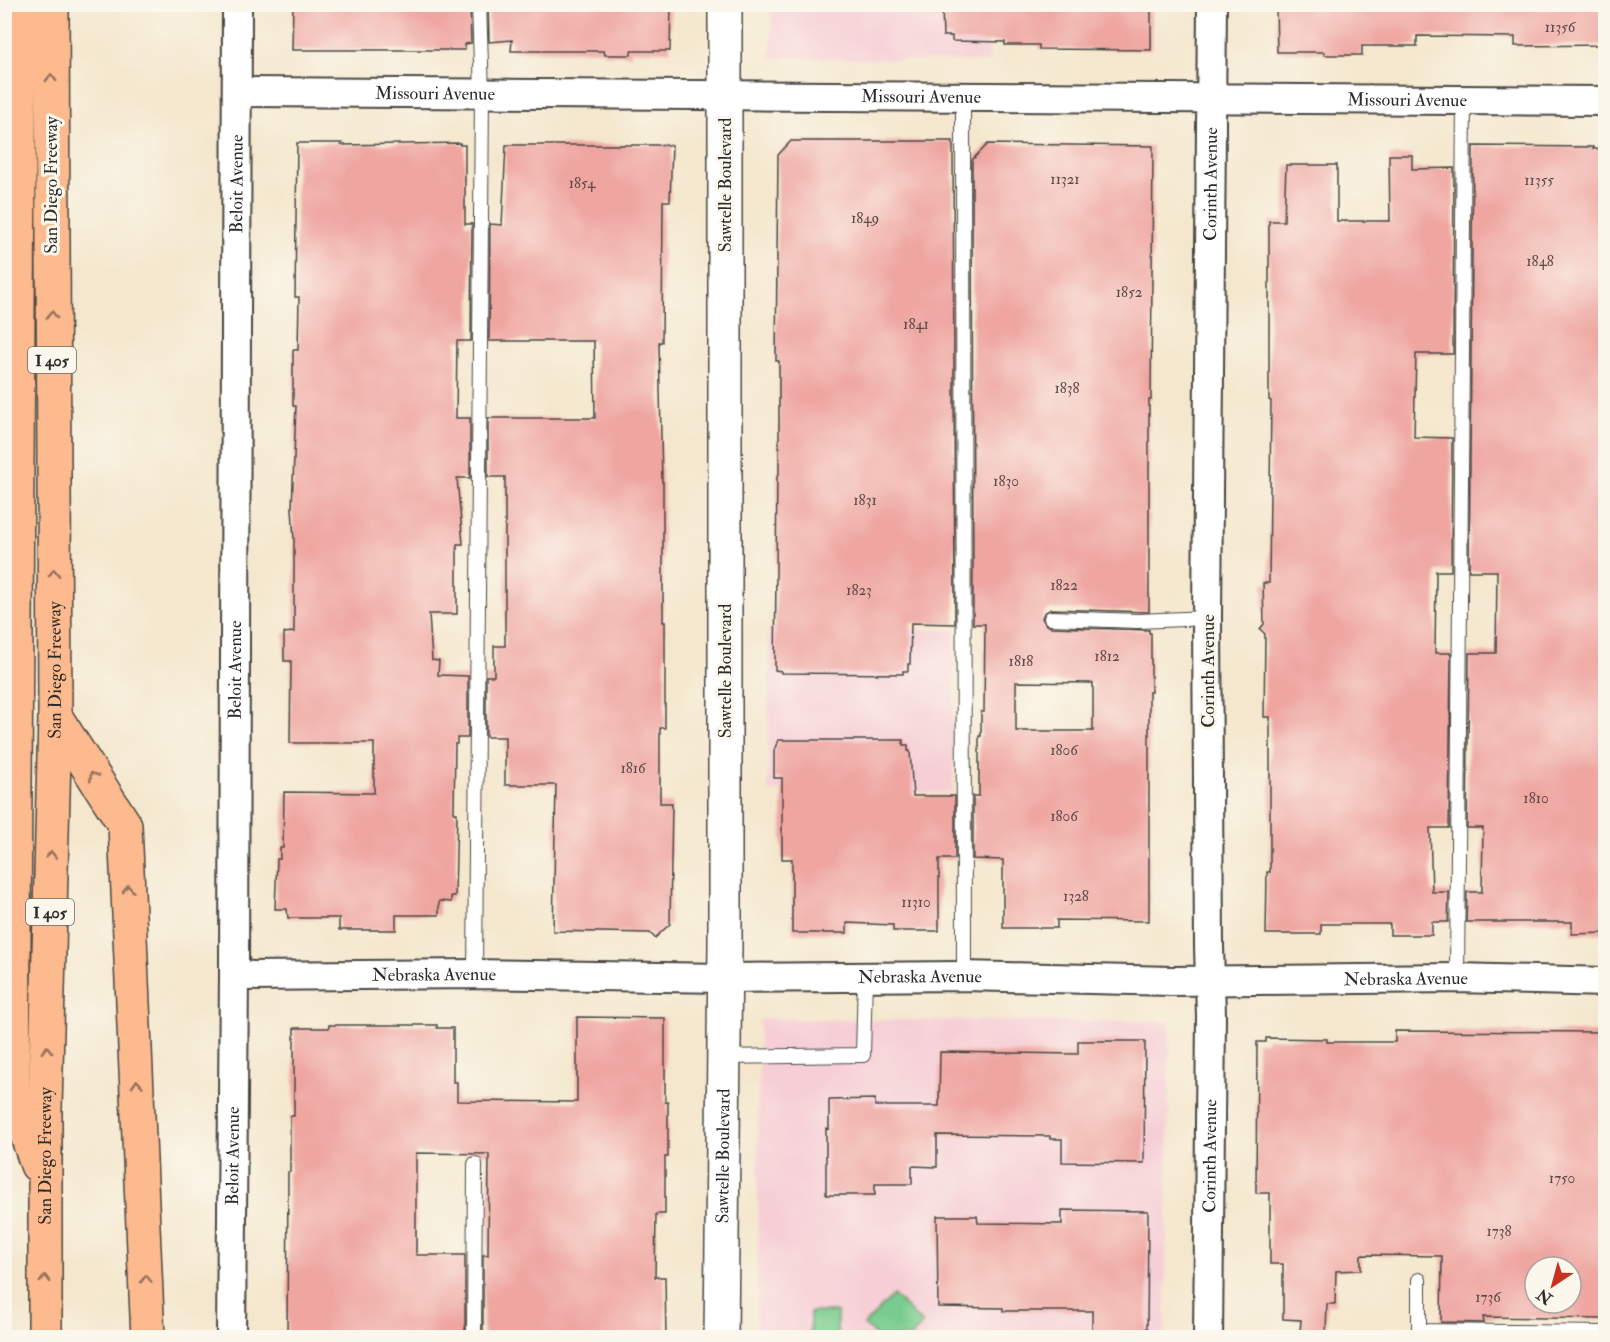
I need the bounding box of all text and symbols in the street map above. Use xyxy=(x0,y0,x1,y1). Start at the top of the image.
house number: 11356 xyxy=(1545,18,1577,37)
one-way arrow xyxy=(45,74,57,83)
street label: Missouri Avenue xyxy=(375,82,496,106)
street label: Missouri Avenue xyxy=(861,85,982,109)
street label: Missouri Avenue xyxy=(1347,88,1468,112)
street label: San Diego Freeway xyxy=(40,115,63,254)
street label: Sawtelle Boulevard xyxy=(714,118,737,252)
street label: Corinth Avenue xyxy=(1199,127,1223,241)
street label: Beloit Avenue xyxy=(225,134,249,234)
house number: 11321 xyxy=(1050,170,1080,189)
house number: 11355 xyxy=(1524,171,1554,190)
house number: 1854 xyxy=(569,174,596,193)
house number: 1849 xyxy=(851,209,879,228)
house number: 1848 xyxy=(1526,252,1554,271)
house number: 1852 xyxy=(1116,283,1143,302)
one-way arrow xyxy=(46,311,58,320)
house number: 1841 xyxy=(903,315,929,334)
road number: I 405 xyxy=(28,347,76,373)
house number: 1838 xyxy=(1054,379,1080,398)
house number: 1830 xyxy=(993,472,1019,491)
house number: 1831 xyxy=(853,491,877,510)
one-way arrow xyxy=(48,569,60,578)
house number: 1822 xyxy=(1050,576,1078,595)
house number: 1823 xyxy=(846,581,872,600)
street label: San Diego Freeway xyxy=(43,600,67,739)
street label: Sawtelle Boulevard xyxy=(714,604,737,738)
street label: Corinth Avenue xyxy=(1197,614,1220,728)
street label: Beloit Avenue xyxy=(224,620,247,720)
house number: 1812 xyxy=(1094,647,1120,666)
house number: 1818 xyxy=(1009,652,1033,671)
house number: 1806 xyxy=(1050,741,1079,760)
house number: 1816 xyxy=(620,759,647,778)
one-way arrow xyxy=(89,772,101,782)
house number: 1810 xyxy=(1523,789,1549,808)
house number: 1806 xyxy=(1050,807,1079,826)
one-way arrow xyxy=(45,851,58,860)
one-way arrow xyxy=(121,885,134,894)
house number: 1328 xyxy=(1063,887,1089,906)
house number: 11310 xyxy=(901,893,931,912)
road number: I 405 xyxy=(26,899,74,925)
street label: Nebraska Avenue xyxy=(372,963,497,987)
street label: Nebraska Avenue xyxy=(858,965,983,989)
street label: Nebraska Avenue xyxy=(1344,967,1469,991)
one-way arrow xyxy=(40,1046,53,1055)
one-way arrow xyxy=(130,1080,143,1089)
street label: San Diego Freeway xyxy=(34,1086,58,1225)
street label: Sawtelle Boulevard xyxy=(711,1088,736,1223)
street label: Corinth Avenue xyxy=(1198,1099,1222,1213)
street label: Beloit Avenue xyxy=(221,1106,245,1206)
house number: 1750 xyxy=(1549,1169,1575,1188)
house number: 1738 xyxy=(1486,1222,1512,1241)
north arrow xyxy=(1523,1255,1583,1315)
one-way arrow xyxy=(39,1275,51,1284)
one-way arrow xyxy=(139,1275,152,1284)
text: N xyxy=(1533,1284,1557,1309)
house number: 1736 xyxy=(1475,1288,1502,1307)

